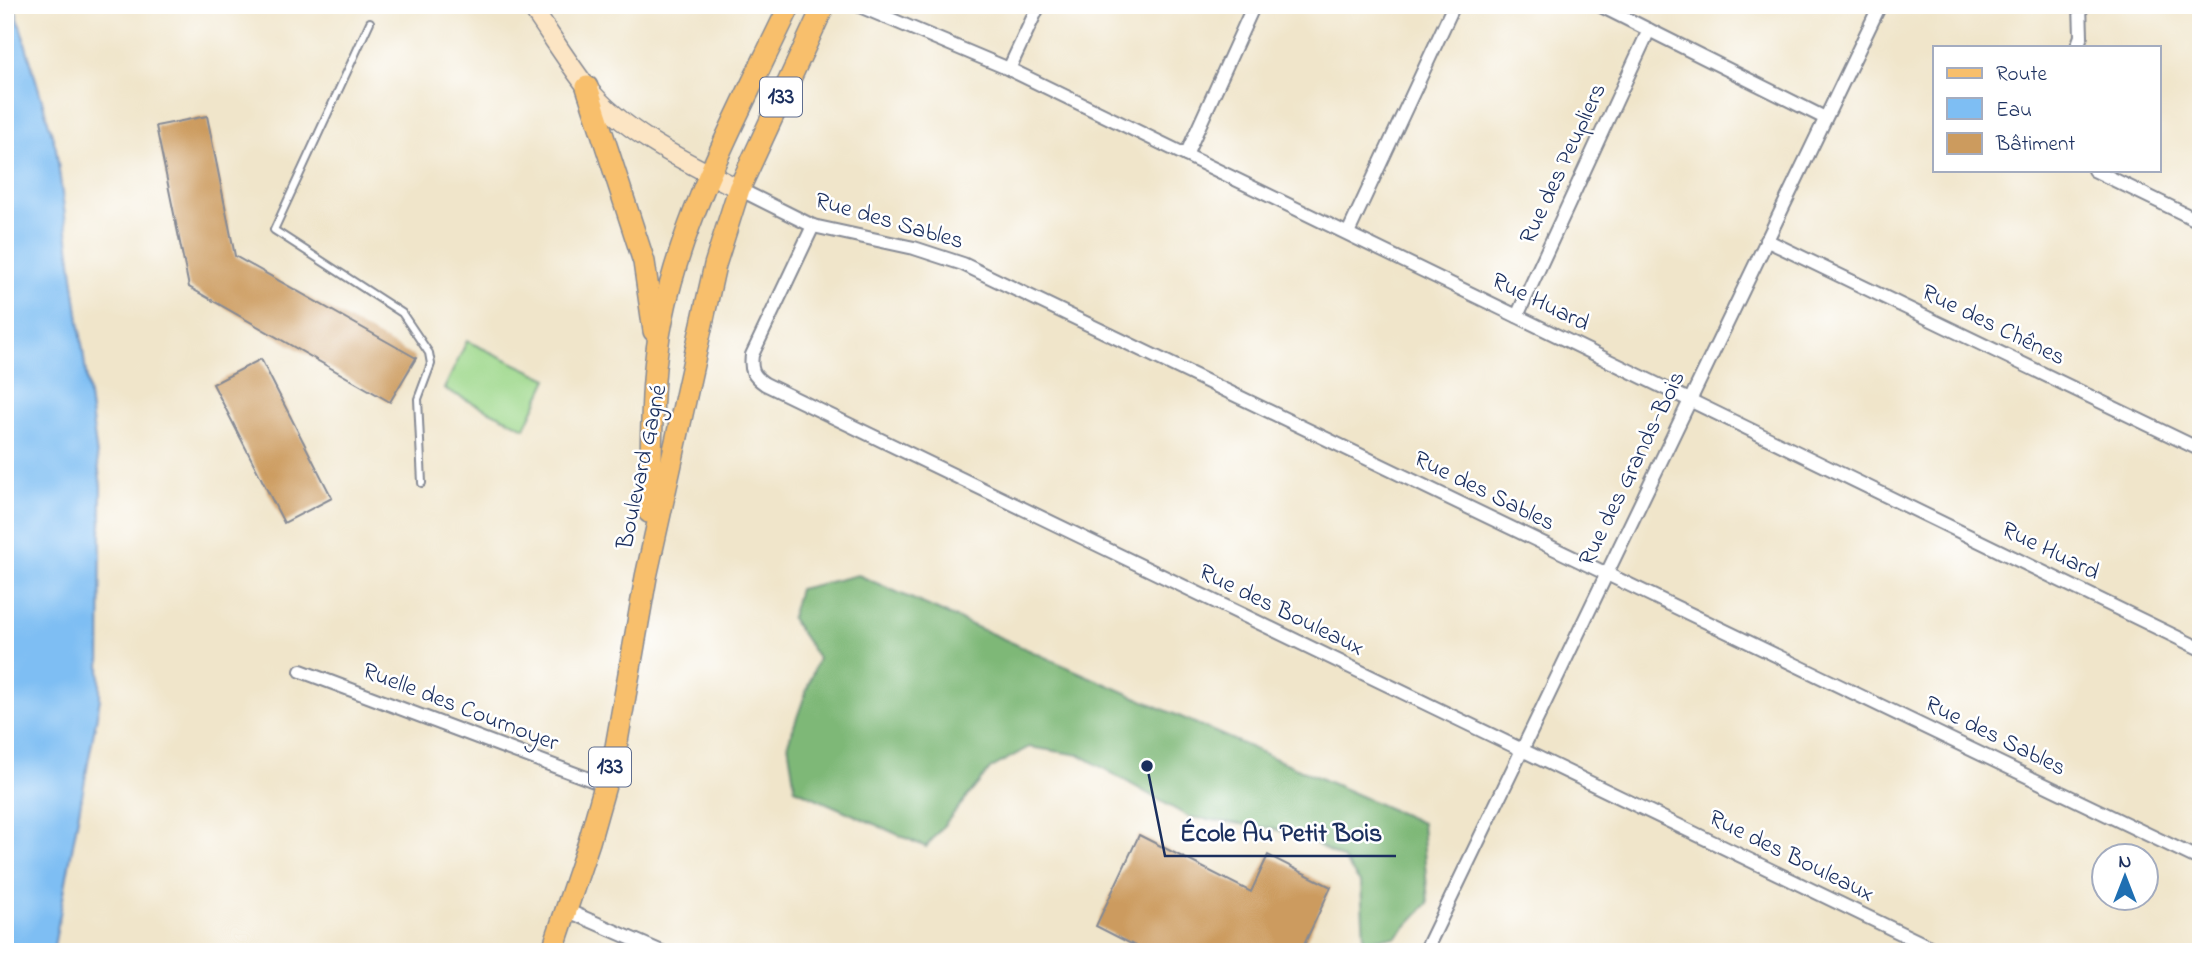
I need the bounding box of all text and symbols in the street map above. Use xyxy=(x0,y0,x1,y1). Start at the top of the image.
legend xyxy=(1933,46,2160,172)
text: Route xyxy=(1996,60,2048,90)
road number: 133 xyxy=(760,78,802,116)
street label: Rue des Peupliers xyxy=(1511,78,1617,250)
text: Eau xyxy=(1996,96,2032,126)
text: Bâtiment xyxy=(1995,130,2075,160)
street label: Rue des Sables xyxy=(810,184,968,260)
street label: Rue Huard xyxy=(1485,264,1595,342)
street label: Rue des Chênes xyxy=(1915,276,2071,376)
street label: Rue des Grands-Bois xyxy=(1571,365,1695,573)
street label: Boulevard Gagné xyxy=(608,381,678,554)
street label: Rue des Sables xyxy=(1407,443,1561,541)
street label: Rue Huard xyxy=(1995,513,2105,591)
street label: Rue des Bouleaux xyxy=(1192,556,1370,666)
street label: Ruelle des Cournoyer xyxy=(356,654,564,763)
street label: Rue des Sables xyxy=(1918,688,2072,786)
road number: 133 xyxy=(589,748,631,786)
street label: Rue des Bouleaux xyxy=(1702,802,1880,912)
callout: École Au Petit Bois xyxy=(1165,809,1396,856)
text: École Au Petit Bois xyxy=(1180,816,1382,854)
north arrow xyxy=(2090,842,2160,912)
text: N xyxy=(2119,849,2132,876)

